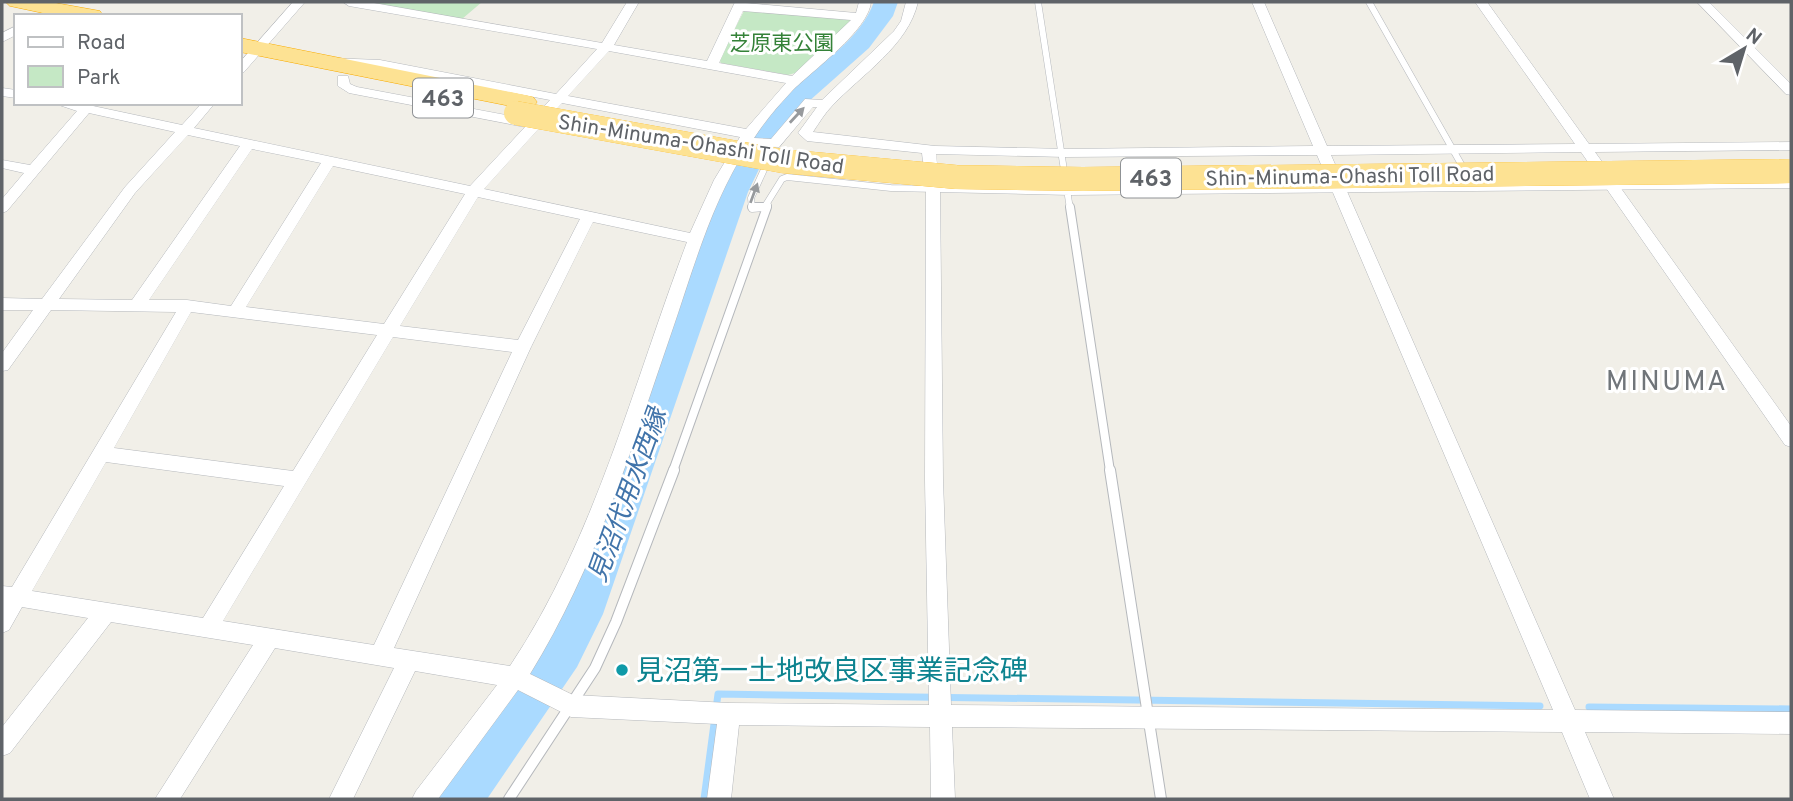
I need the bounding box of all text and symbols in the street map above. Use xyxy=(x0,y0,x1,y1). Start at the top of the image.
legend xyxy=(14,14,242,105)
north arrow xyxy=(1709,14,1779,84)
text: N xyxy=(1740,24,1766,51)
text: Road xyxy=(77,30,126,57)
park label: 芝原東公園 xyxy=(730,31,835,58)
text: Park xyxy=(77,65,120,92)
road number: 463 xyxy=(413,78,473,118)
one-way arrow xyxy=(789,107,805,124)
street label: Shin-Minuma-Ohashi Toll Road xyxy=(556,110,846,181)
road number: 463 xyxy=(1121,158,1181,197)
street label: Shin-Minuma-Ohashi Toll Road xyxy=(1205,161,1495,194)
one-way arrow xyxy=(749,182,760,203)
district label: MINUMA xyxy=(1606,365,1728,401)
water label: 見沼代用水西縁 xyxy=(583,402,677,587)
place label: 見沼第一土地改良区事業記念碑 xyxy=(636,655,1028,691)
marker: 見沼第一土地改良区事業記念碑 xyxy=(614,662,630,678)

